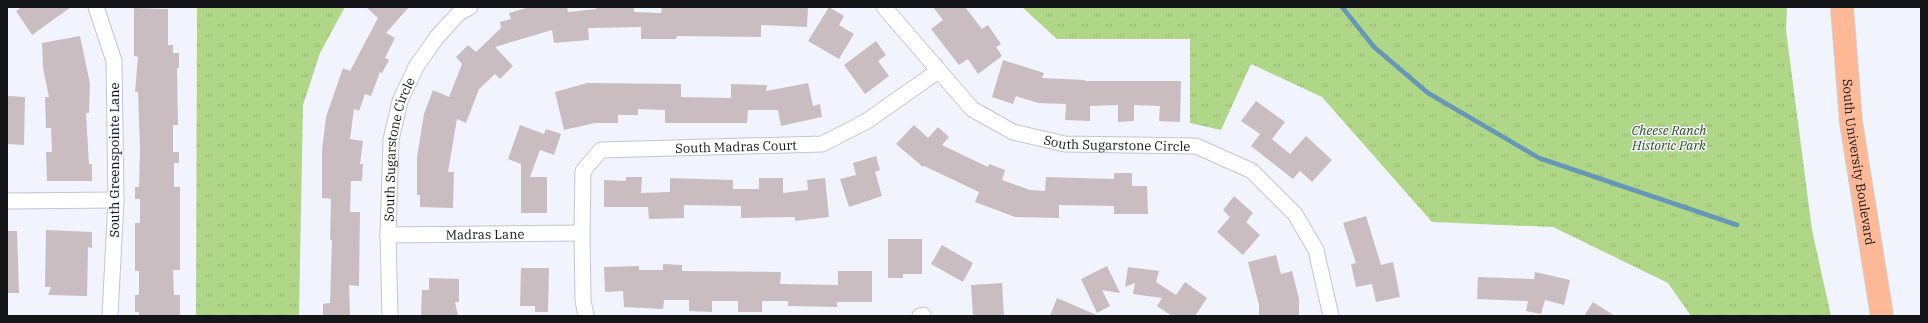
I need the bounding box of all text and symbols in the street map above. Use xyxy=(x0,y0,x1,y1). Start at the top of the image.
street label: South Sugarstone Circle xyxy=(380,75,419,222)
street label: South University Boulevard xyxy=(1839,78,1879,247)
street label: South Greenspointe Lane xyxy=(106,82,123,237)
park label: Cheese Ranch Historic Park xyxy=(1631,122,1706,154)
street label: South Sugarstone Circle xyxy=(1042,131,1190,155)
street label: South Madras Court xyxy=(675,137,797,157)
street label: Madras Lane xyxy=(446,226,524,243)

